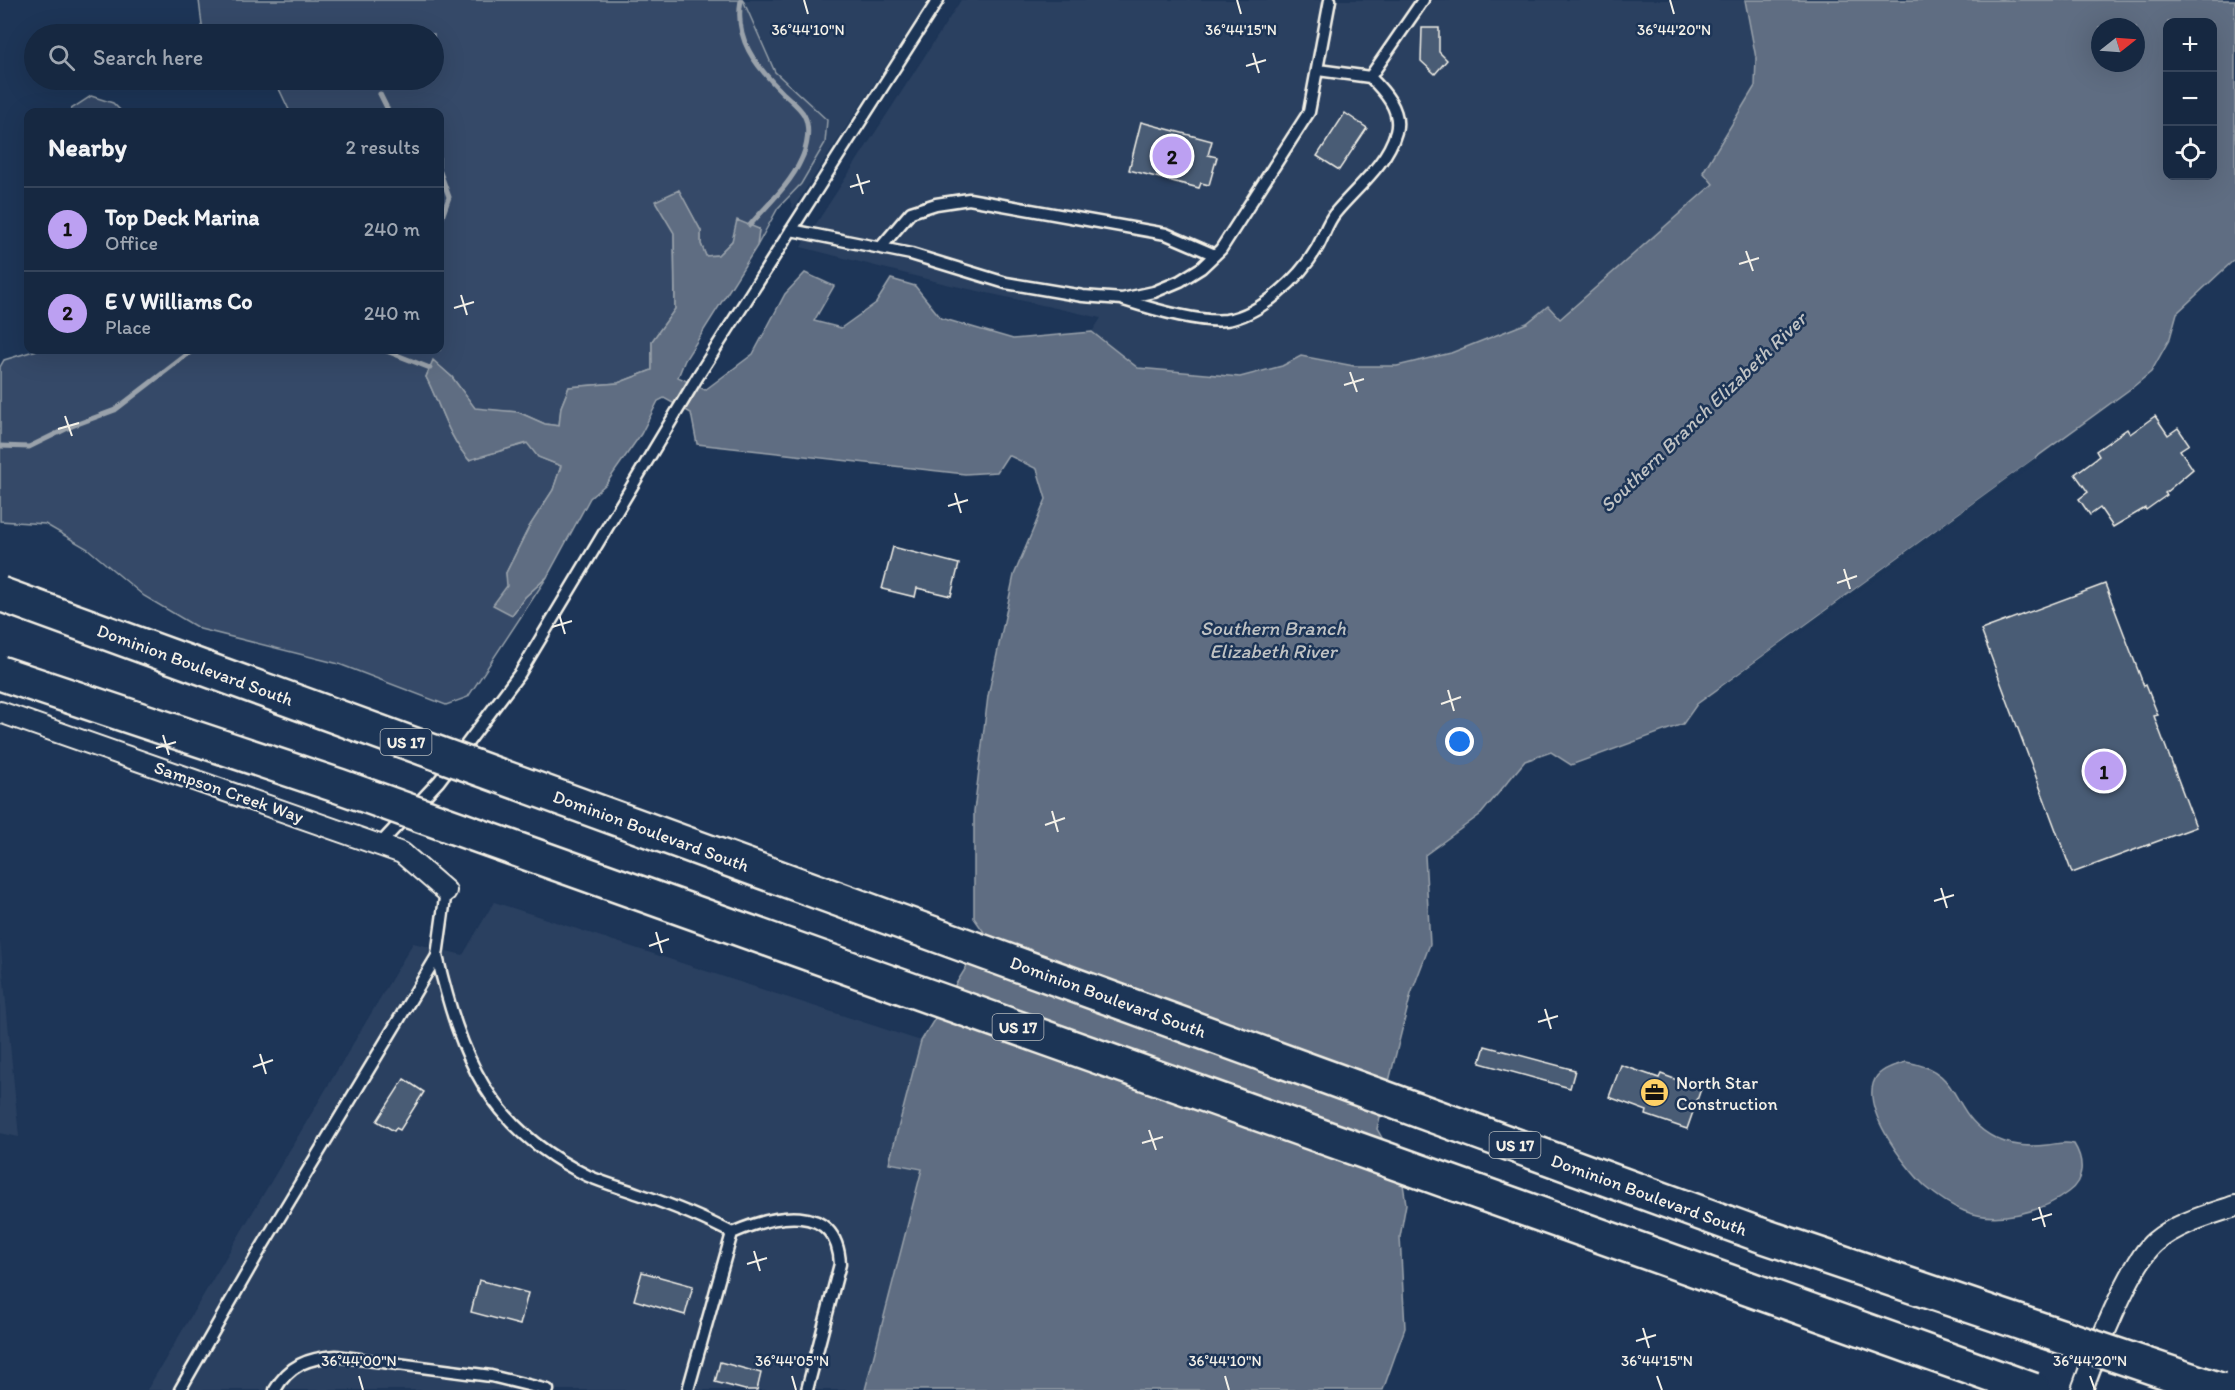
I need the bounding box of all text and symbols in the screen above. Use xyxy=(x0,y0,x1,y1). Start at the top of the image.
north arrow xyxy=(2091,18,2145,72)
map controls xyxy=(2163,18,2217,180)
button: + xyxy=(2163,18,2217,72)
text: 36°44'10"N xyxy=(771,21,845,39)
text: 36°44'15"N xyxy=(1205,21,1277,39)
text: 36°44'20"N xyxy=(1637,21,1711,39)
search box xyxy=(24,24,444,90)
icon: search xyxy=(45,41,78,74)
text: Search here xyxy=(93,44,203,71)
button: − xyxy=(2163,72,2217,126)
button: locate xyxy=(2163,126,2217,180)
text: Nearby xyxy=(48,131,127,163)
pin: 2 xyxy=(1152,134,1192,178)
text: 2 results xyxy=(346,135,420,159)
text: Top Deck Marina xyxy=(105,204,259,231)
text: 1 xyxy=(63,217,72,241)
text: 240 m xyxy=(364,217,420,241)
text: Office xyxy=(105,231,158,255)
text: E V Williams Co xyxy=(105,288,253,315)
text: 2 xyxy=(62,301,73,325)
text: 240 m xyxy=(364,301,420,325)
water label: Southern Branch Elizabeth River xyxy=(1595,306,1813,517)
text: Place xyxy=(105,315,151,339)
water label: Southern Branch Elizabeth River xyxy=(1200,616,1346,663)
street label: Dominion Boulevard South xyxy=(94,619,296,711)
your location xyxy=(1445,727,1474,756)
road number: US 17 xyxy=(380,729,432,755)
pin: 1 xyxy=(2084,748,2124,794)
street label: Sampson Creek Way xyxy=(151,756,307,828)
street label: Dominion Boulevard South xyxy=(550,785,752,877)
street label: Dominion Boulevard South xyxy=(1007,951,1209,1043)
road number: US 17 xyxy=(992,1014,1044,1040)
place label: North Star Construction xyxy=(1676,1072,1778,1115)
office icon: North Star Construction xyxy=(1639,1077,1671,1109)
road number: US 17 xyxy=(1490,1132,1540,1158)
street label: Dominion Boulevard South xyxy=(1548,1149,1750,1241)
text: 36°44'00"N xyxy=(321,1352,397,1370)
text: 36°44'05"N xyxy=(755,1352,829,1370)
text: 36°44'10"N xyxy=(1188,1352,1262,1370)
text: 36°44'15"N xyxy=(1621,1352,1693,1370)
text: 36°44'20"N xyxy=(2053,1352,2127,1370)

